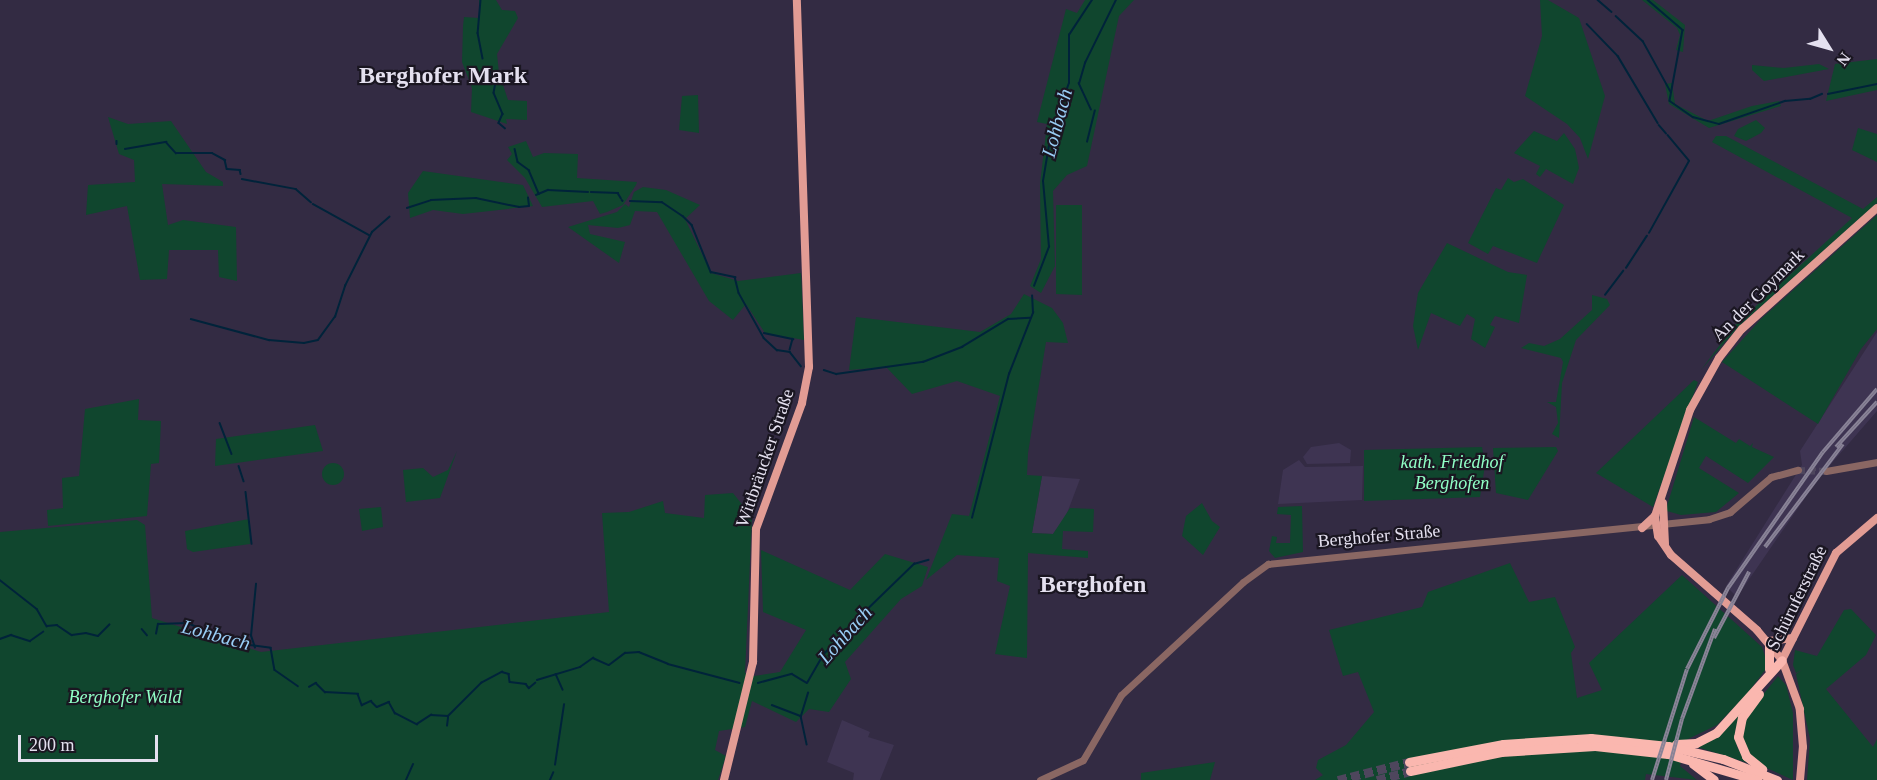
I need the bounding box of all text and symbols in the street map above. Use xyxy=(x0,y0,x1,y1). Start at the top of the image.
north arrow xyxy=(1799,18,1859,78)
text: N xyxy=(1834,49,1854,69)
district label: Berghofer Mark xyxy=(359,62,527,90)
water label: Lohbach xyxy=(1036,86,1078,160)
street label: An der Goymark xyxy=(1707,244,1809,346)
street label: Wittbräucker Straße xyxy=(731,386,799,530)
park label: kath. Friedhof Berghofen xyxy=(1401,452,1503,494)
street label: Berghofer Straße xyxy=(1317,520,1441,552)
street label: Schüruferstraße xyxy=(1762,542,1832,654)
district label: Berghofen xyxy=(1040,571,1146,599)
water label: Lohbach xyxy=(813,601,877,669)
water label: Lohbach xyxy=(179,614,253,656)
park label: Berghofer Wald xyxy=(68,686,182,708)
scale bar xyxy=(21,723,160,761)
text: 200 m xyxy=(29,735,75,755)

